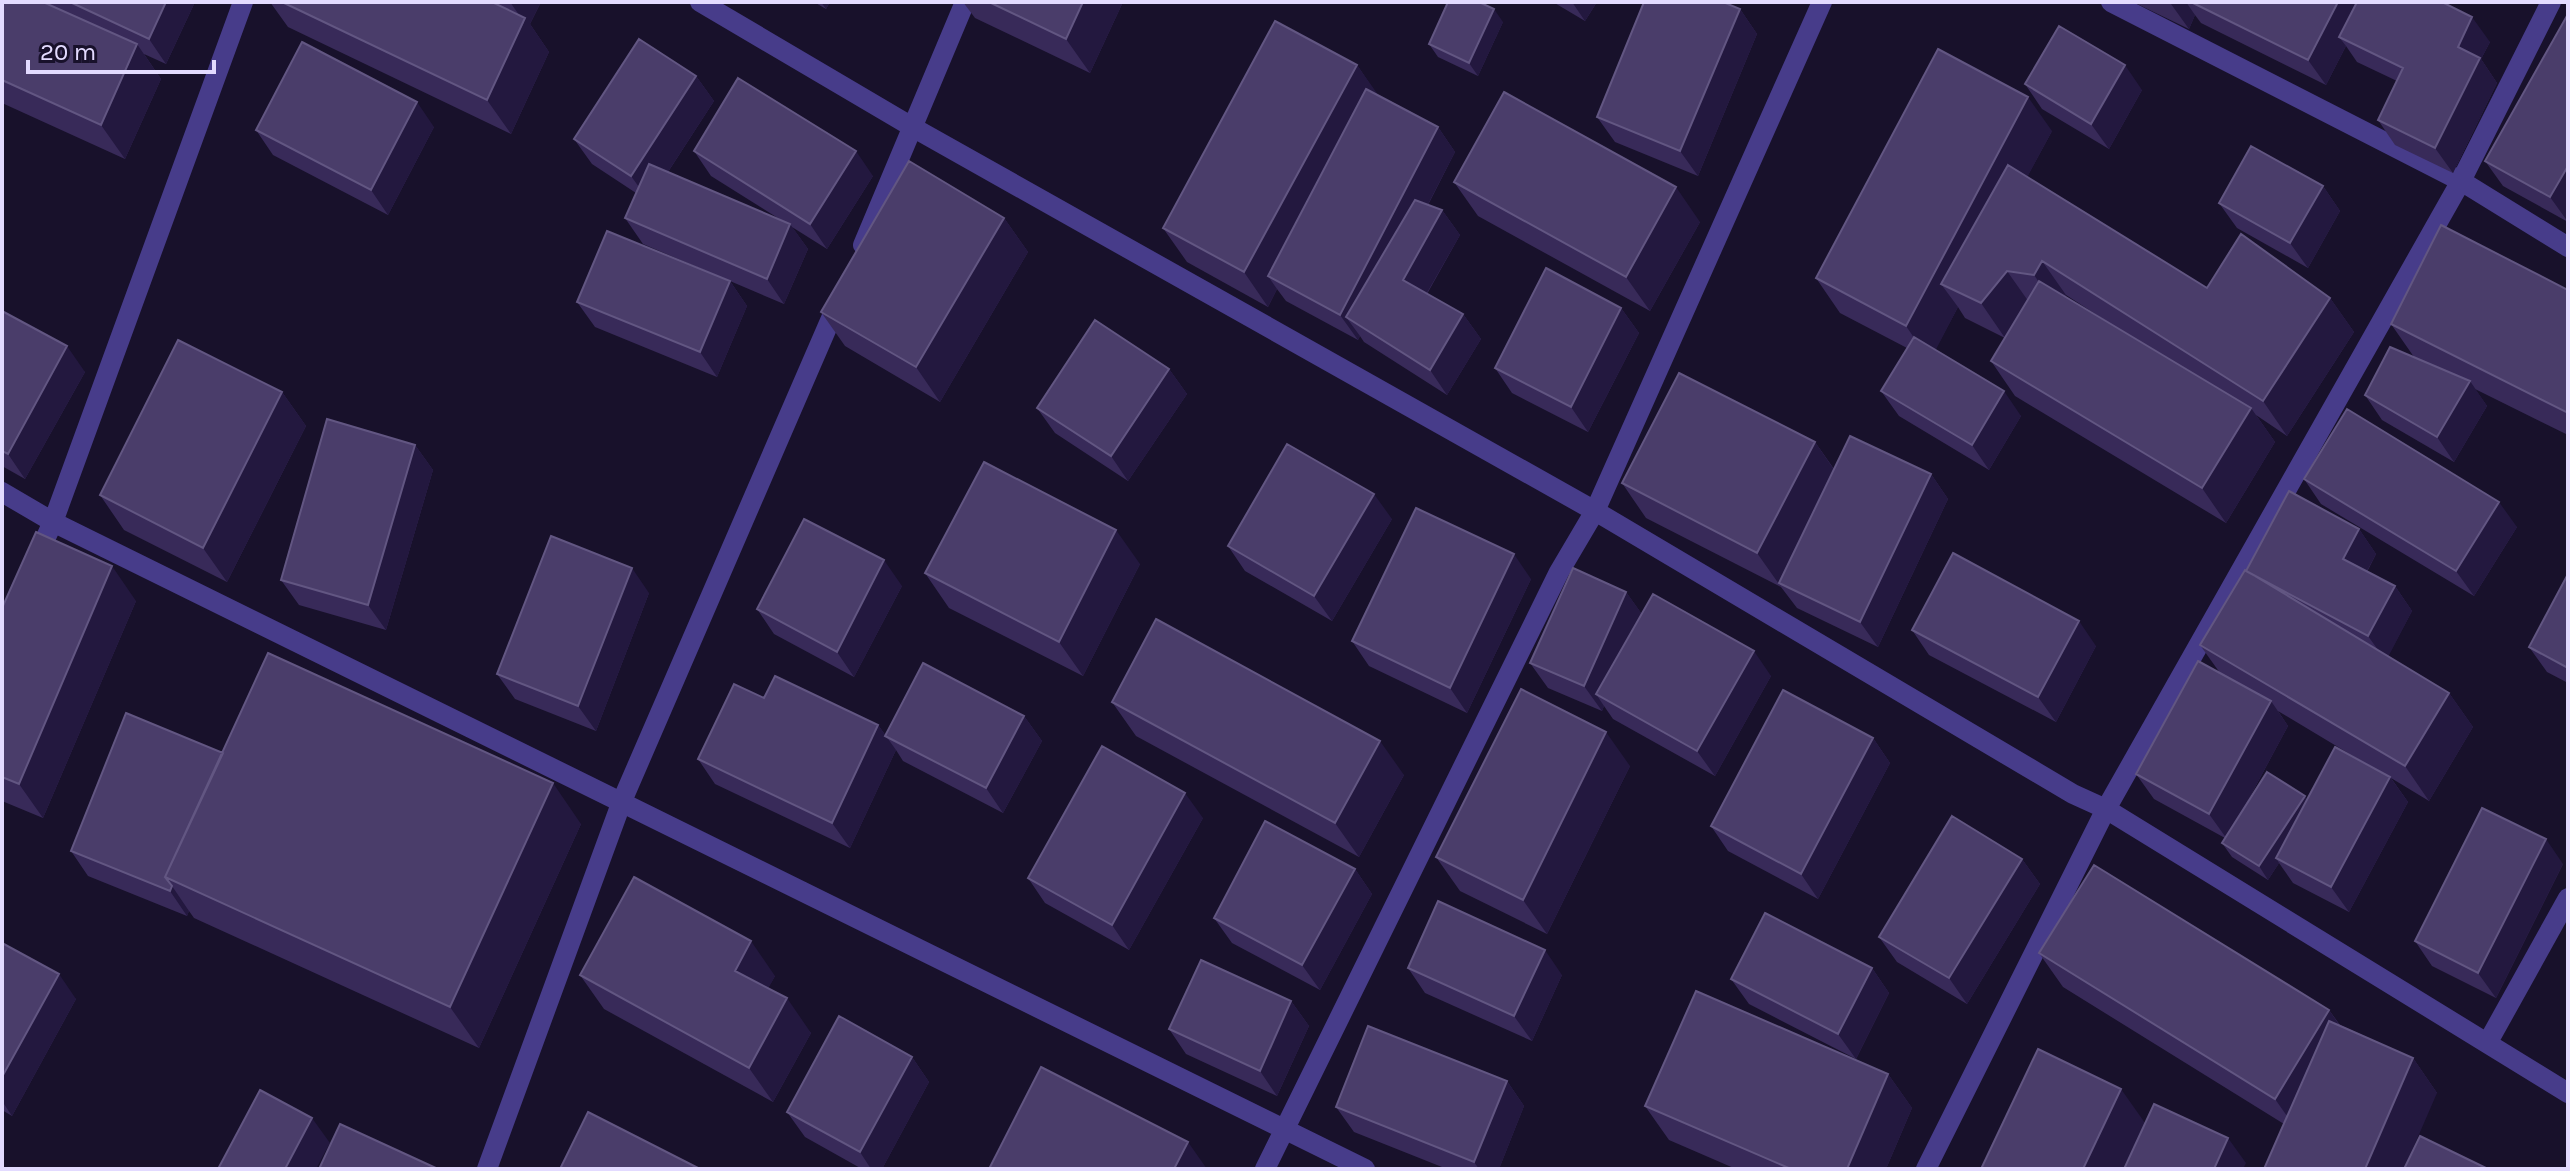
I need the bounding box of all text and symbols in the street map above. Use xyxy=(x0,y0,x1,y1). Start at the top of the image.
scale bar xyxy=(28,24,214,74)
text: 20 m xyxy=(40,38,96,66)

